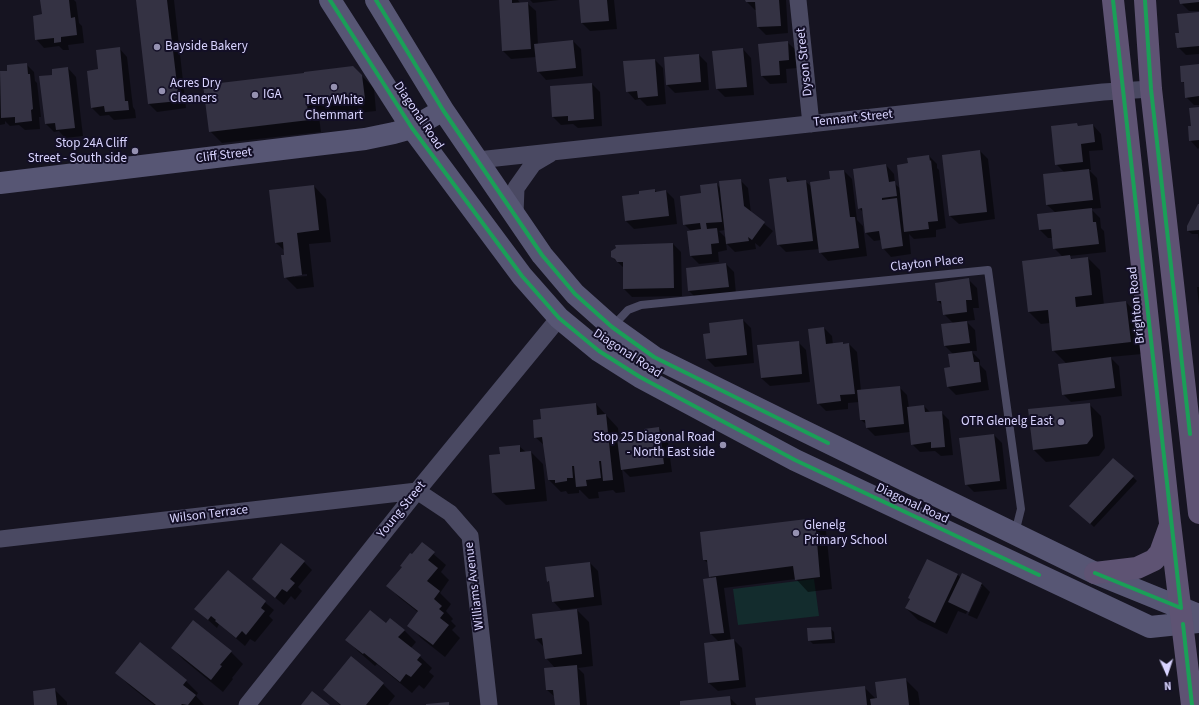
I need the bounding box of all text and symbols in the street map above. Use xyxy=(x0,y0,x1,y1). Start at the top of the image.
street label: Dyson Street xyxy=(794,27,816,97)
place label: Bayside Bakery xyxy=(165,39,248,55)
marker: Bayside Bakery xyxy=(152,42,162,52)
place label: Acres Dry Cleaners xyxy=(170,76,221,107)
street label: Diagonal Road xyxy=(390,79,446,153)
marker: TerryWhite Chemmart xyxy=(329,82,339,92)
marker: Acres Dry Cleaners xyxy=(157,86,167,96)
place label: IGA xyxy=(263,87,281,103)
marker: IGA xyxy=(250,90,260,100)
place label: TerryWhite Chemmart xyxy=(304,93,364,124)
street label: Tennant Street xyxy=(812,107,894,131)
place label: Stop 24A Cliff Street - South side xyxy=(28,136,127,167)
street label: Cliff Street xyxy=(195,145,253,167)
marker: Stop 24A Cliff Street - South side xyxy=(130,146,140,156)
street label: Clayton Place xyxy=(890,252,964,276)
street label: Brighton Road xyxy=(1125,265,1149,345)
street label: Diagonal Road xyxy=(590,326,664,382)
place label: OTR Glenelg East xyxy=(961,414,1053,430)
marker: OTR Glenelg East xyxy=(1056,417,1066,427)
place label: Stop 25 Diagonal Road - North East side xyxy=(593,430,715,461)
marker: Stop 25 Diagonal Road - North East side xyxy=(718,440,728,450)
street label: Young Street xyxy=(374,478,430,542)
street label: Diagonal Road xyxy=(873,480,951,528)
street label: Wilson Terrace xyxy=(169,502,249,528)
place label: Glenelg Primary School xyxy=(804,518,887,549)
marker: Glenelg Primary School xyxy=(791,528,801,538)
street label: Williams Avenue xyxy=(462,541,488,631)
north arrow xyxy=(1147,653,1187,693)
text: N xyxy=(1164,678,1172,693)

